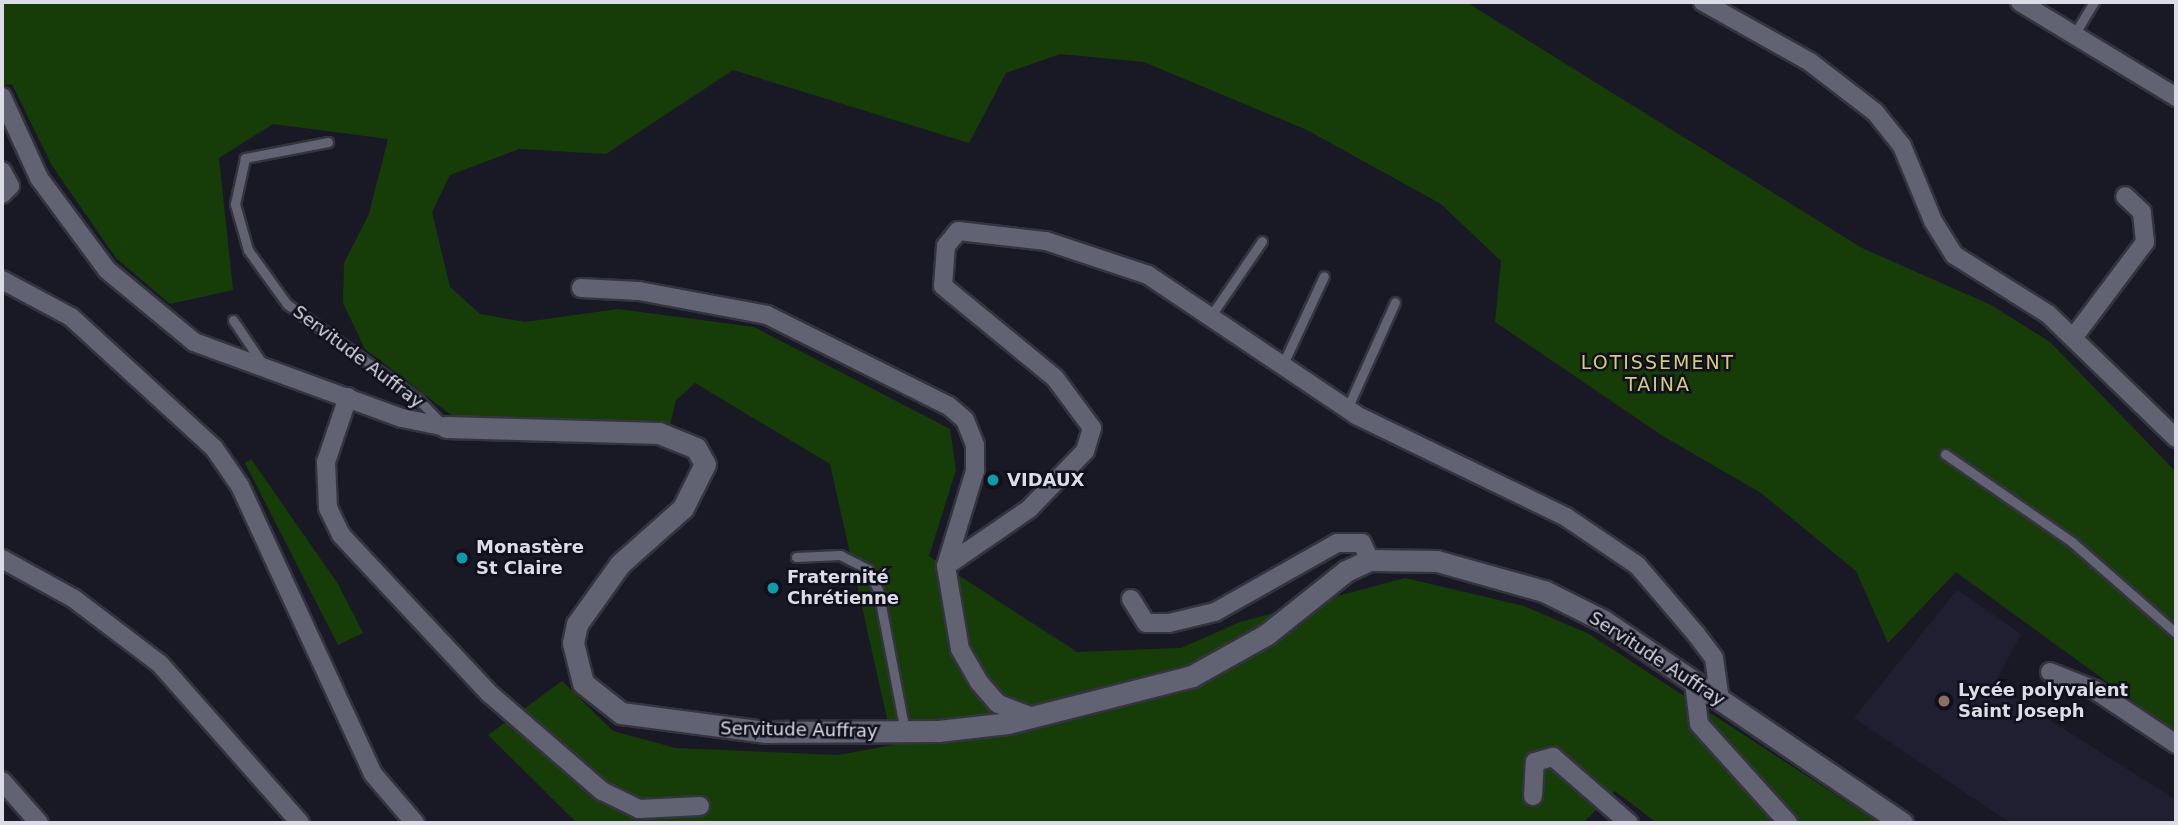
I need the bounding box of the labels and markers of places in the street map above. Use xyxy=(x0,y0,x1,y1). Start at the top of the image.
place label: VIDAUX xyxy=(1007,469,1084,491)
marker: VIDAUX xyxy=(985,472,1001,488)
place label: Monastère St Claire xyxy=(476,537,584,580)
marker: Monastère St Claire xyxy=(454,550,470,566)
place label: Fraternité Chrétienne xyxy=(787,567,899,610)
marker: Fraternité Chrétienne xyxy=(765,580,781,596)
place label: Lycée polyvalent Saint Joseph xyxy=(1958,680,2128,722)
marker: Lycée polyvalent Saint Joseph xyxy=(1936,693,1952,709)

